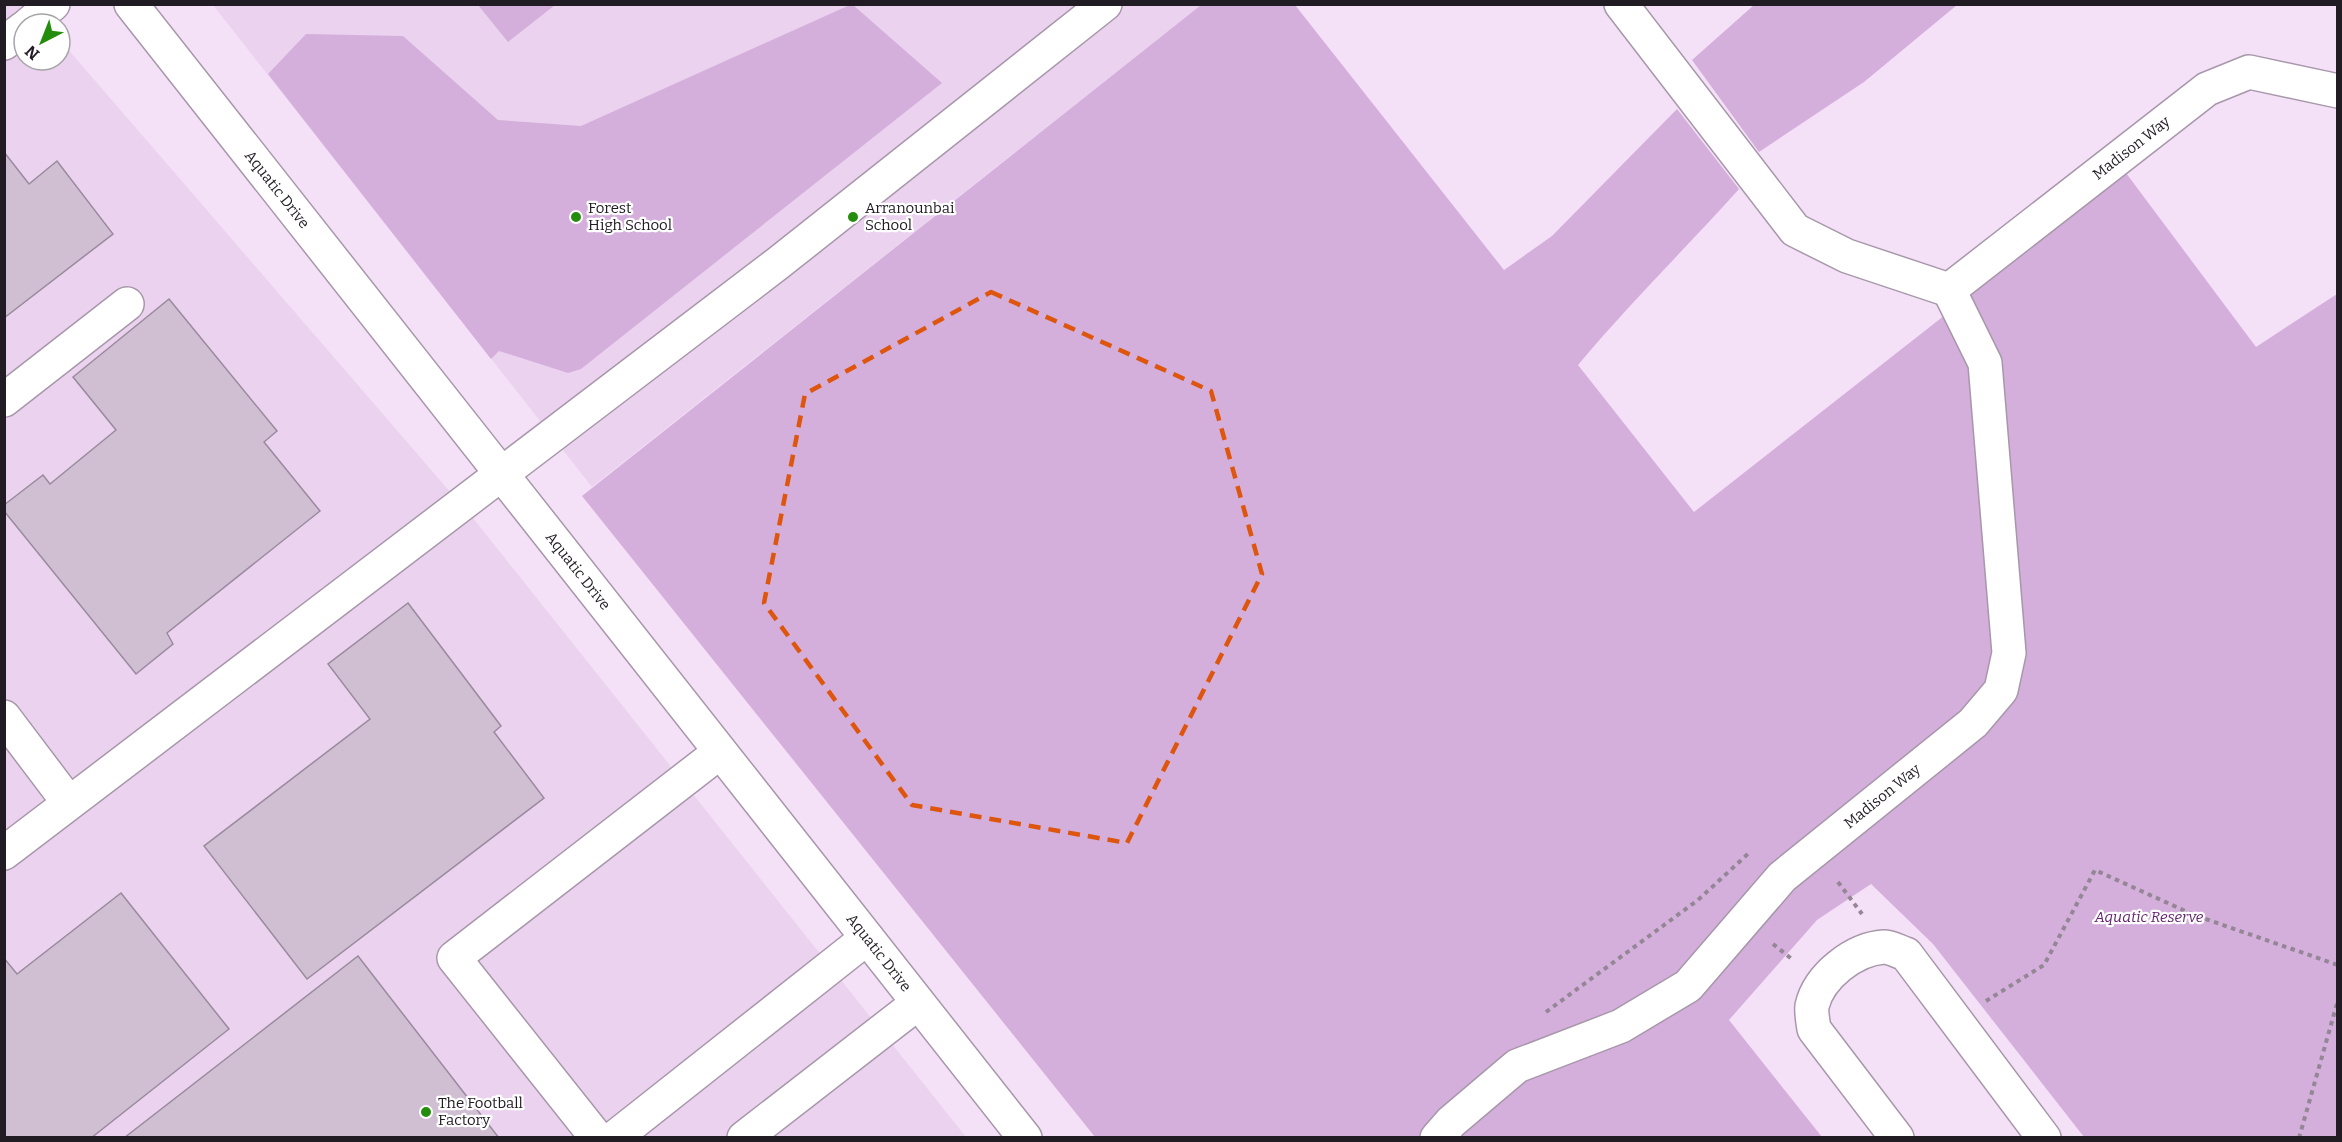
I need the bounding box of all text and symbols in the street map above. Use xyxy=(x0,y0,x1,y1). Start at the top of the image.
north arrow xyxy=(12,12,72,72)
text: N xyxy=(21,42,43,64)
street label: Madison Way xyxy=(2089,112,2174,184)
street label: Aquatic Drive xyxy=(241,147,313,232)
place label: Forest High School xyxy=(588,199,672,234)
place label: Arranounbai School xyxy=(865,199,955,234)
marker: Forest High School xyxy=(569,210,583,224)
marker: Arranounbai School xyxy=(846,210,860,224)
street label: Aquatic Drive xyxy=(542,528,614,614)
street label: Madison Way xyxy=(1840,760,1924,832)
park label: Aquatic Reserve xyxy=(2094,908,2204,926)
street label: Aquatic Drive xyxy=(843,910,915,995)
place label: The Football Factory xyxy=(438,1094,523,1129)
marker: The Football Factory xyxy=(419,1105,433,1119)

